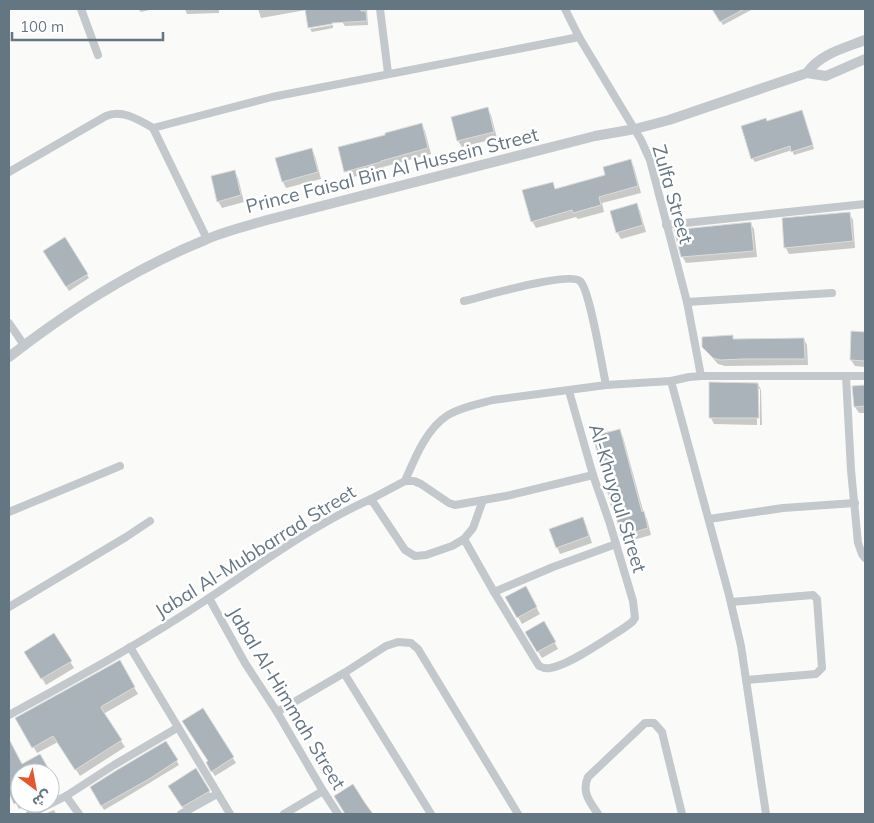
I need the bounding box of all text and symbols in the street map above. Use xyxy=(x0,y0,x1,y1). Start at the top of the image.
scale bar xyxy=(12,10,164,42)
text: 100 m xyxy=(20,17,64,36)
street label: Prince Faisal Bin Al Hussein Street xyxy=(243,122,541,218)
street label: Zulfa Street xyxy=(647,142,699,247)
street label: Al-Khuyoul Street xyxy=(584,421,652,576)
street label: Jabal Al-Mubbarrad Street xyxy=(150,479,360,623)
street label: Jabal Al-Himmah Street xyxy=(223,602,351,794)
north arrow xyxy=(10,763,60,813)
text: ش xyxy=(29,786,55,812)

